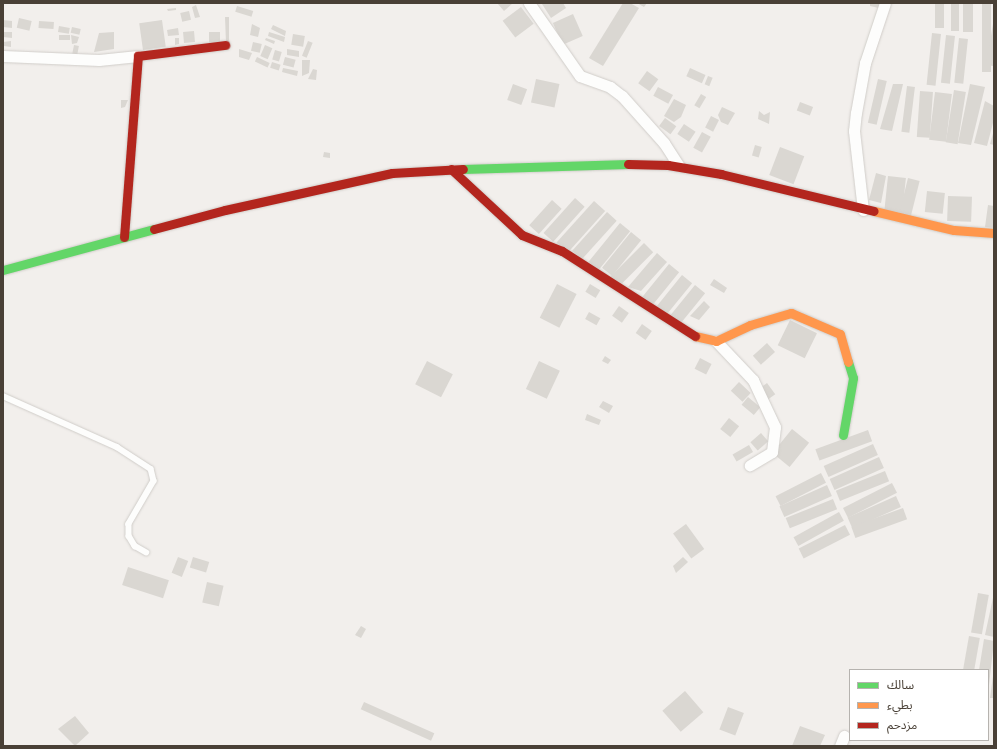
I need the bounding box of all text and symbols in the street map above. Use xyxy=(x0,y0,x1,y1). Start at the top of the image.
legend xyxy=(849,669,989,741)
text: سالك xyxy=(887,677,914,692)
text: بطيء xyxy=(887,697,913,712)
text: مزدحم xyxy=(887,717,917,732)

